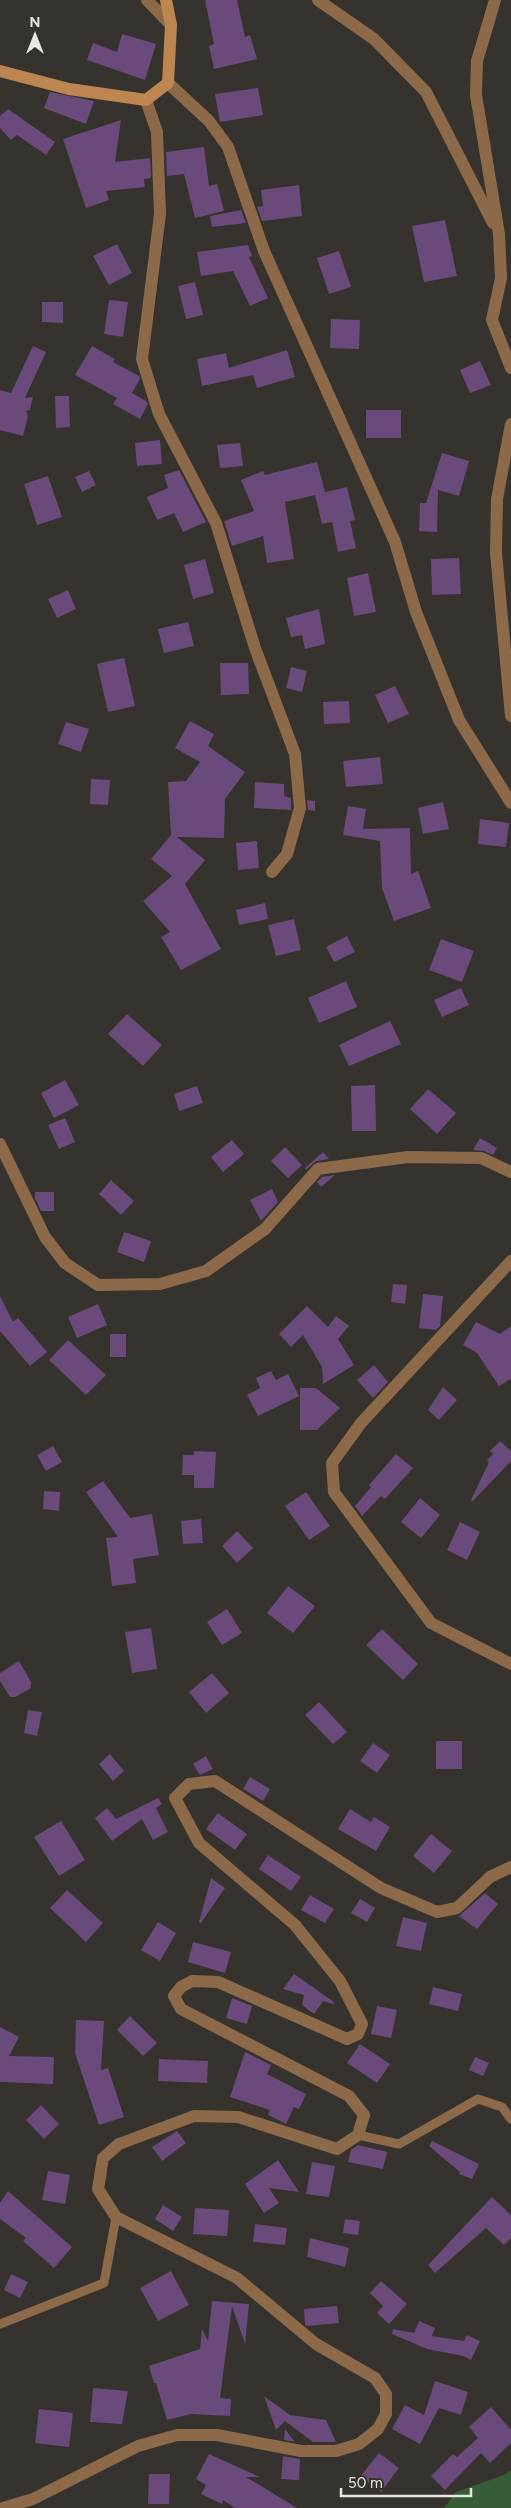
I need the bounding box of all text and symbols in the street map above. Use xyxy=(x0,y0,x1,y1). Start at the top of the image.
north arrow xyxy=(10,10,60,60)
text: N xyxy=(30,14,40,31)
scale bar xyxy=(341,2466,471,2498)
text: 50 m xyxy=(348,2474,383,2492)

